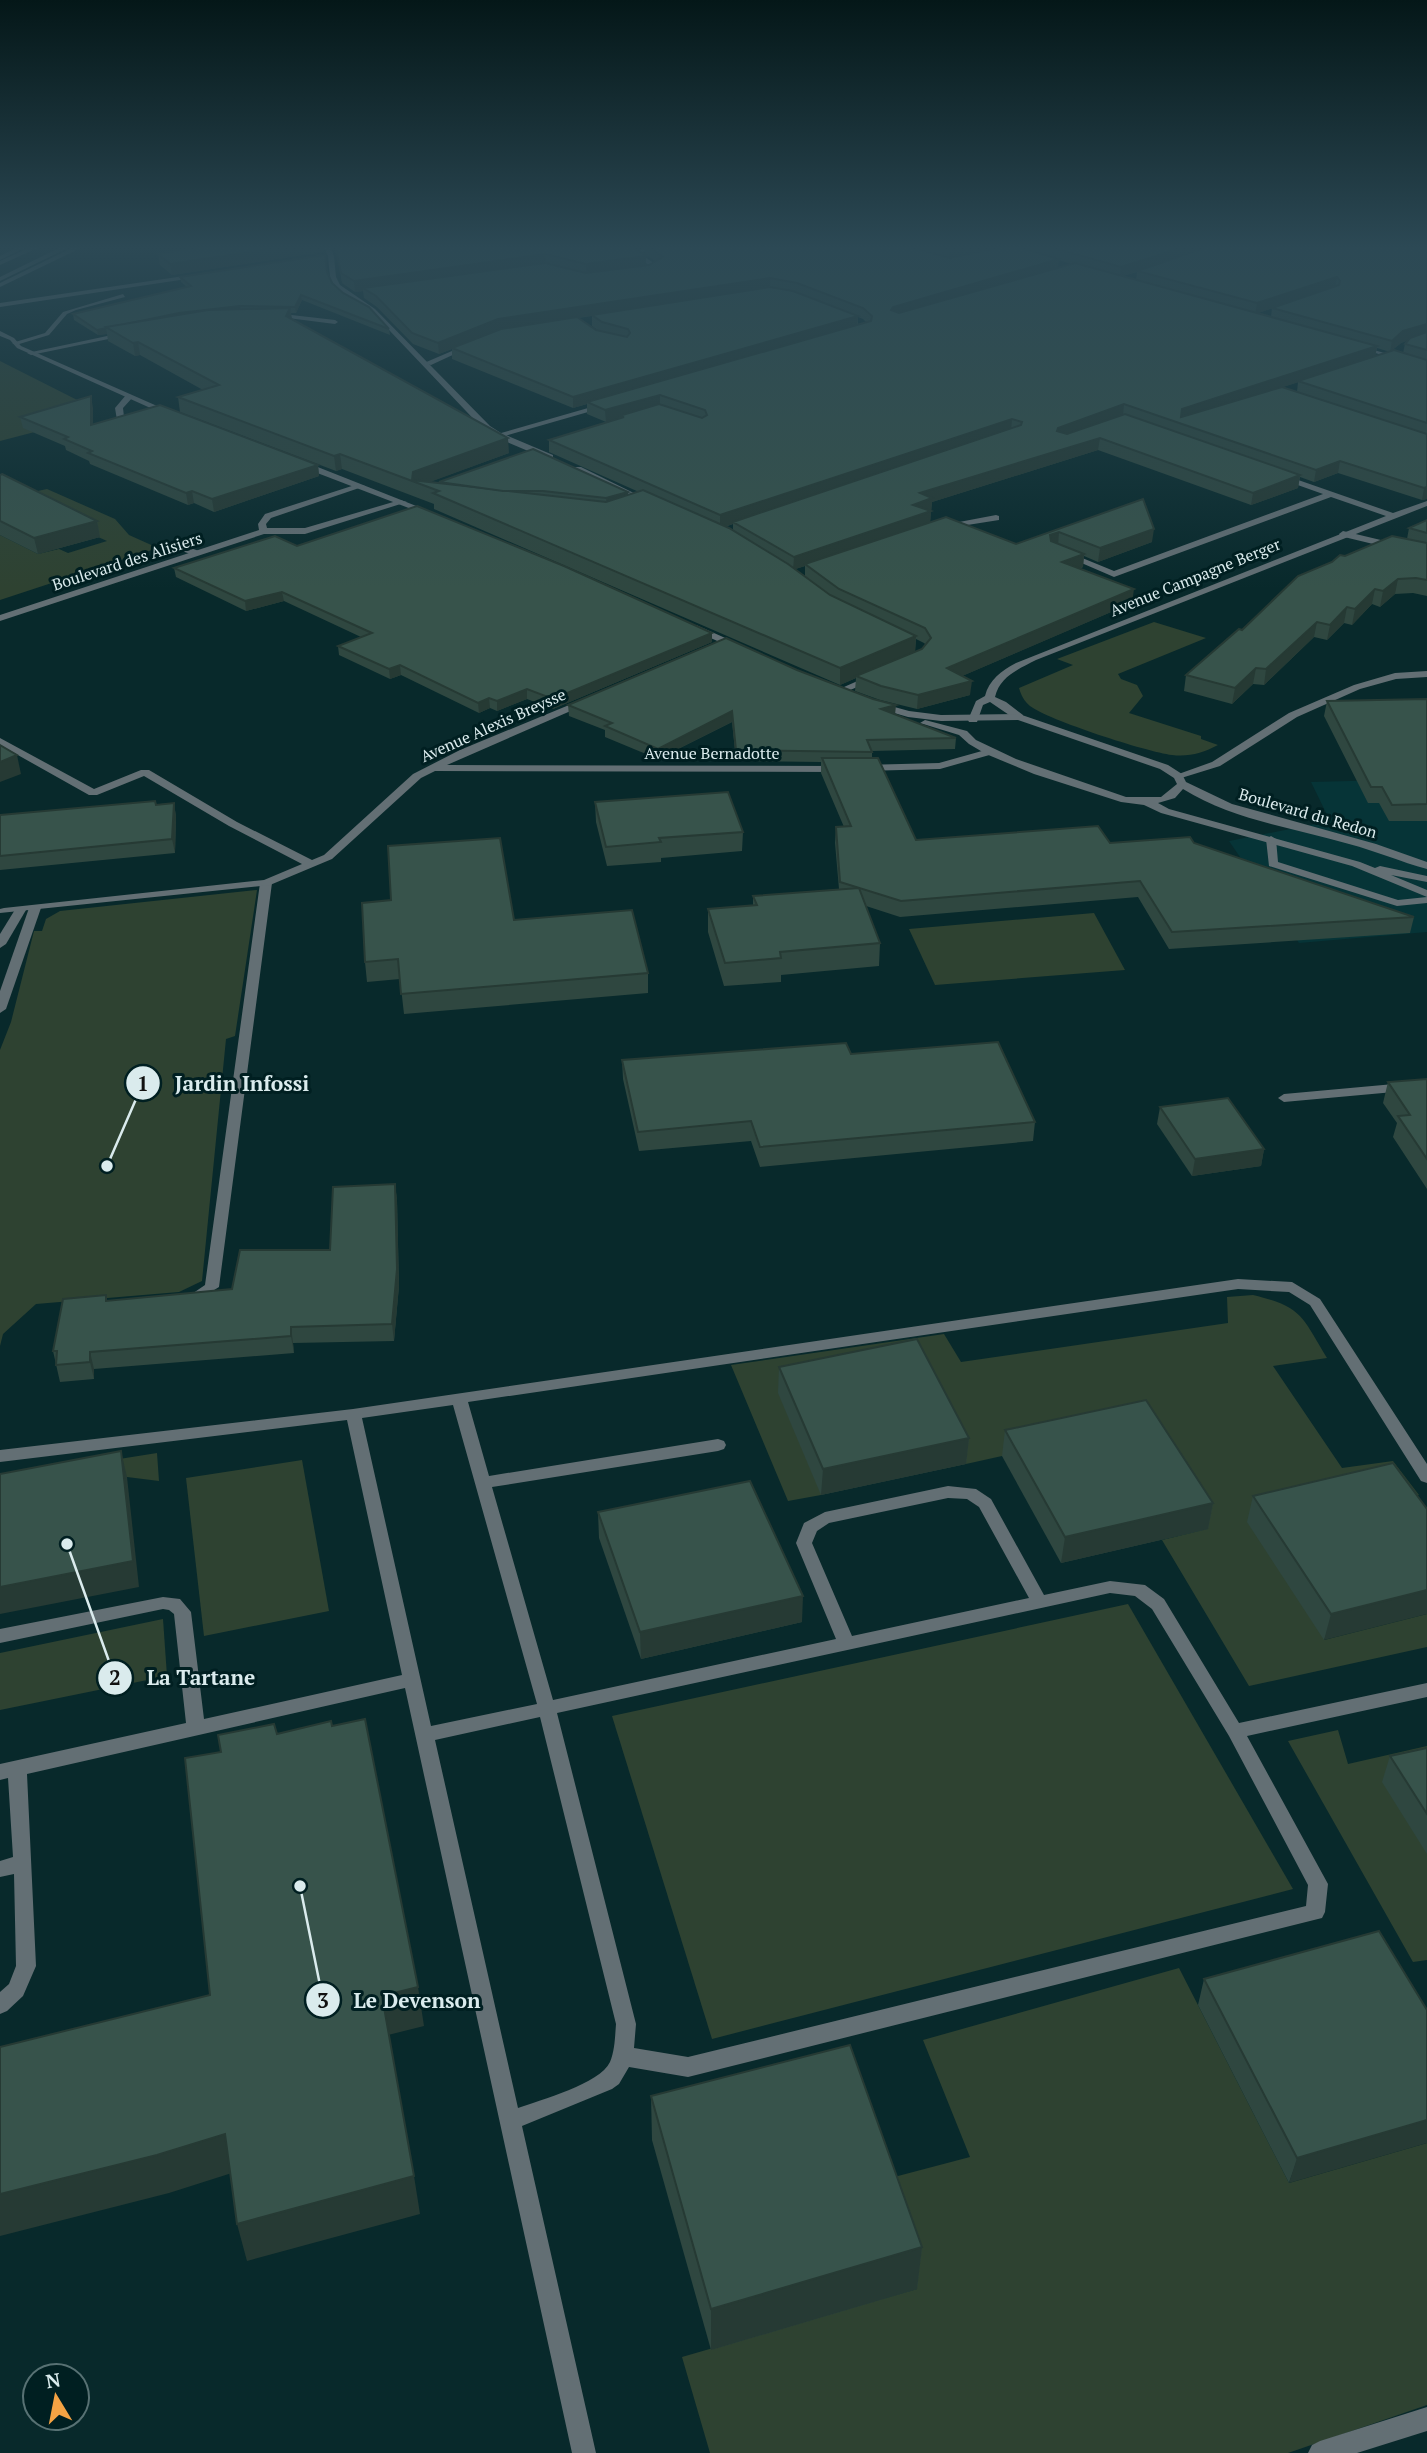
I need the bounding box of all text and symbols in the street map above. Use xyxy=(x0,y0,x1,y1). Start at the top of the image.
street label: Boulevard des Alisiers xyxy=(49,526,205,596)
street label: Avenue Campagne Berger xyxy=(1106,532,1284,621)
street label: Avenue Alexis Breysse xyxy=(417,683,569,767)
street label: Avenue Bernadotte xyxy=(644,742,780,764)
street label: Boulevard du Redon xyxy=(1236,783,1380,843)
callout: Jardin Infossi xyxy=(126,1062,323,1104)
text: 1 xyxy=(137,1069,149,1097)
text: Jardin Infossi xyxy=(175,1069,309,1097)
callout: La Tartane xyxy=(97,1657,269,1699)
text: 2 xyxy=(109,1663,121,1691)
text: La Tartane xyxy=(147,1663,255,1691)
callout: Le Devenson xyxy=(305,1979,495,2021)
text: 3 xyxy=(317,1986,329,2014)
text: Le Devenson xyxy=(354,1986,481,2014)
north arrow xyxy=(21,2362,91,2432)
text: N xyxy=(44,2366,63,2393)

